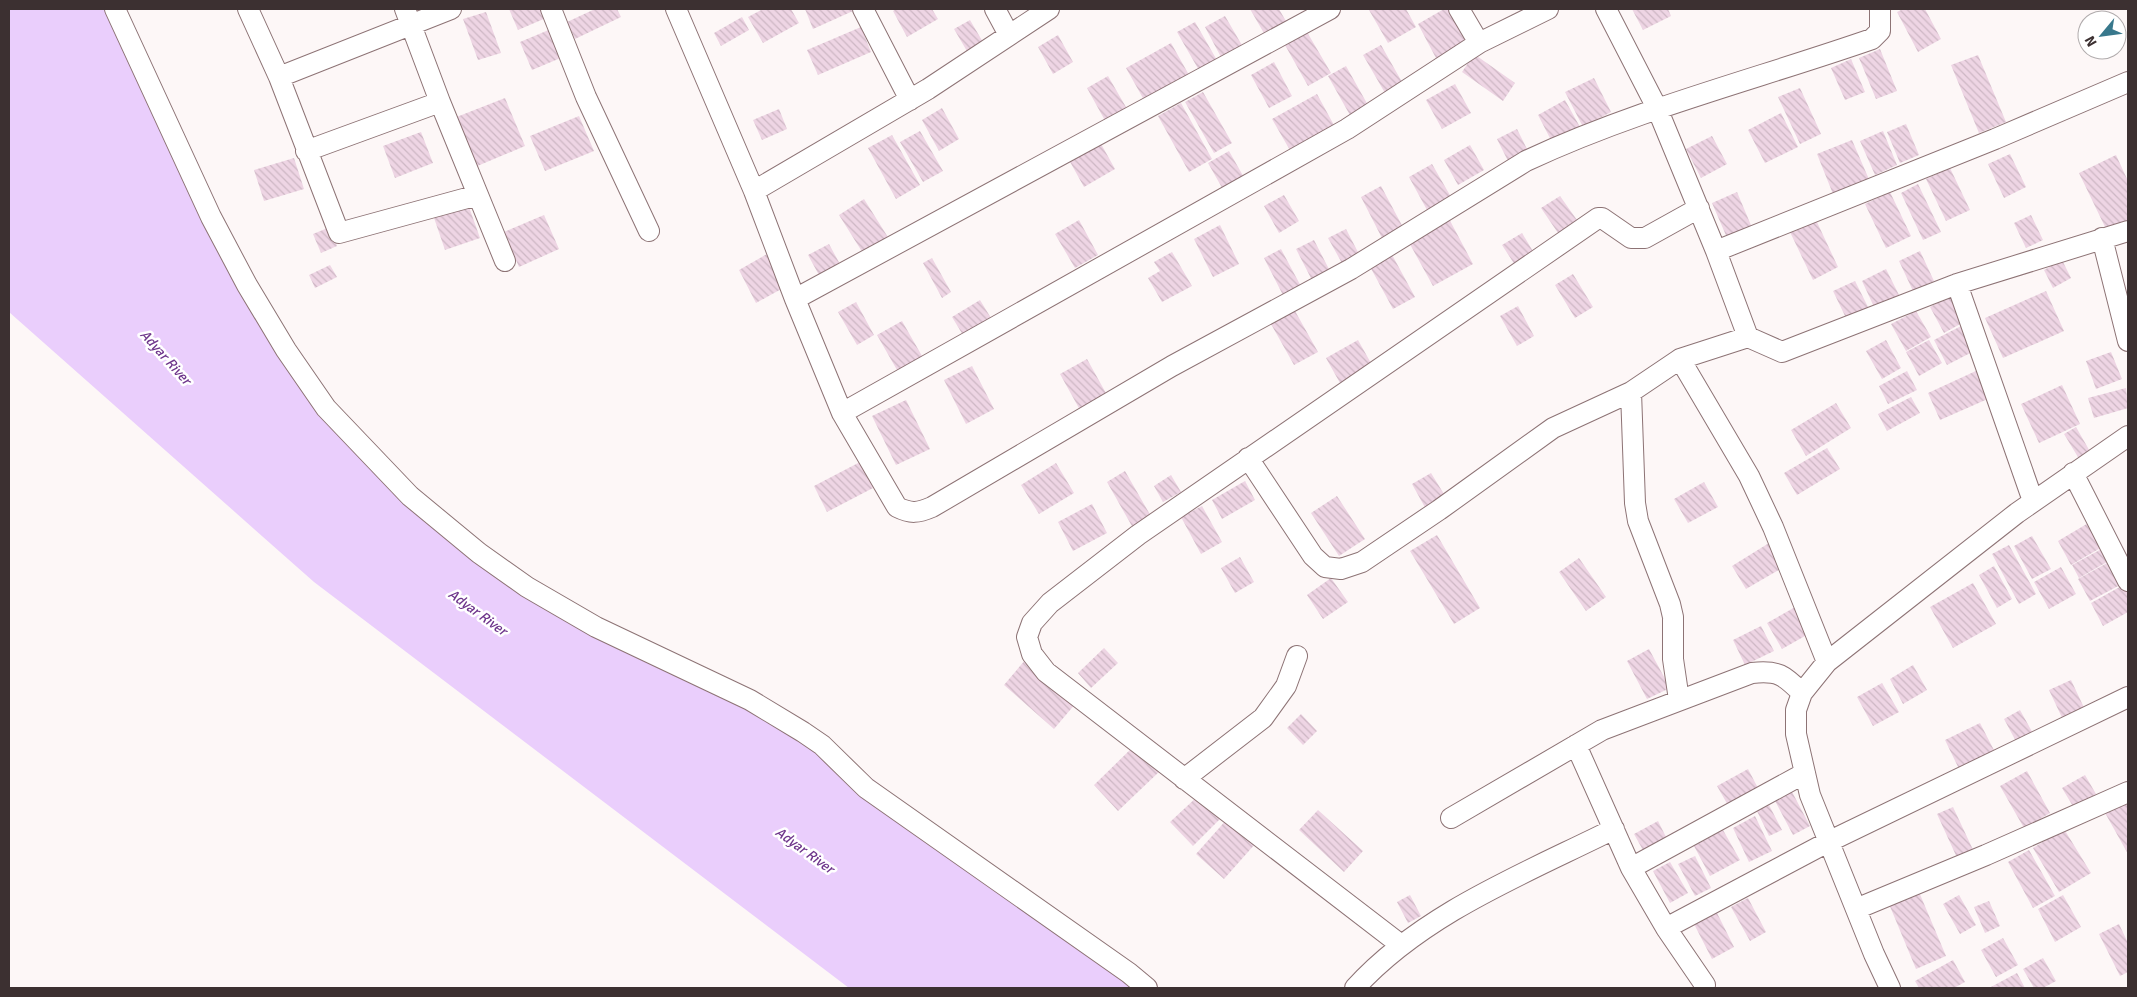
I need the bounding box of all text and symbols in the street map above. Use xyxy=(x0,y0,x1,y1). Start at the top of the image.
north arrow xyxy=(2077,10,2127,60)
text: N xyxy=(2081,33,2101,49)
water label: Adyar River xyxy=(137,326,196,390)
water label: Adyar River xyxy=(445,586,512,640)
water label: Adyar River xyxy=(772,824,839,878)

